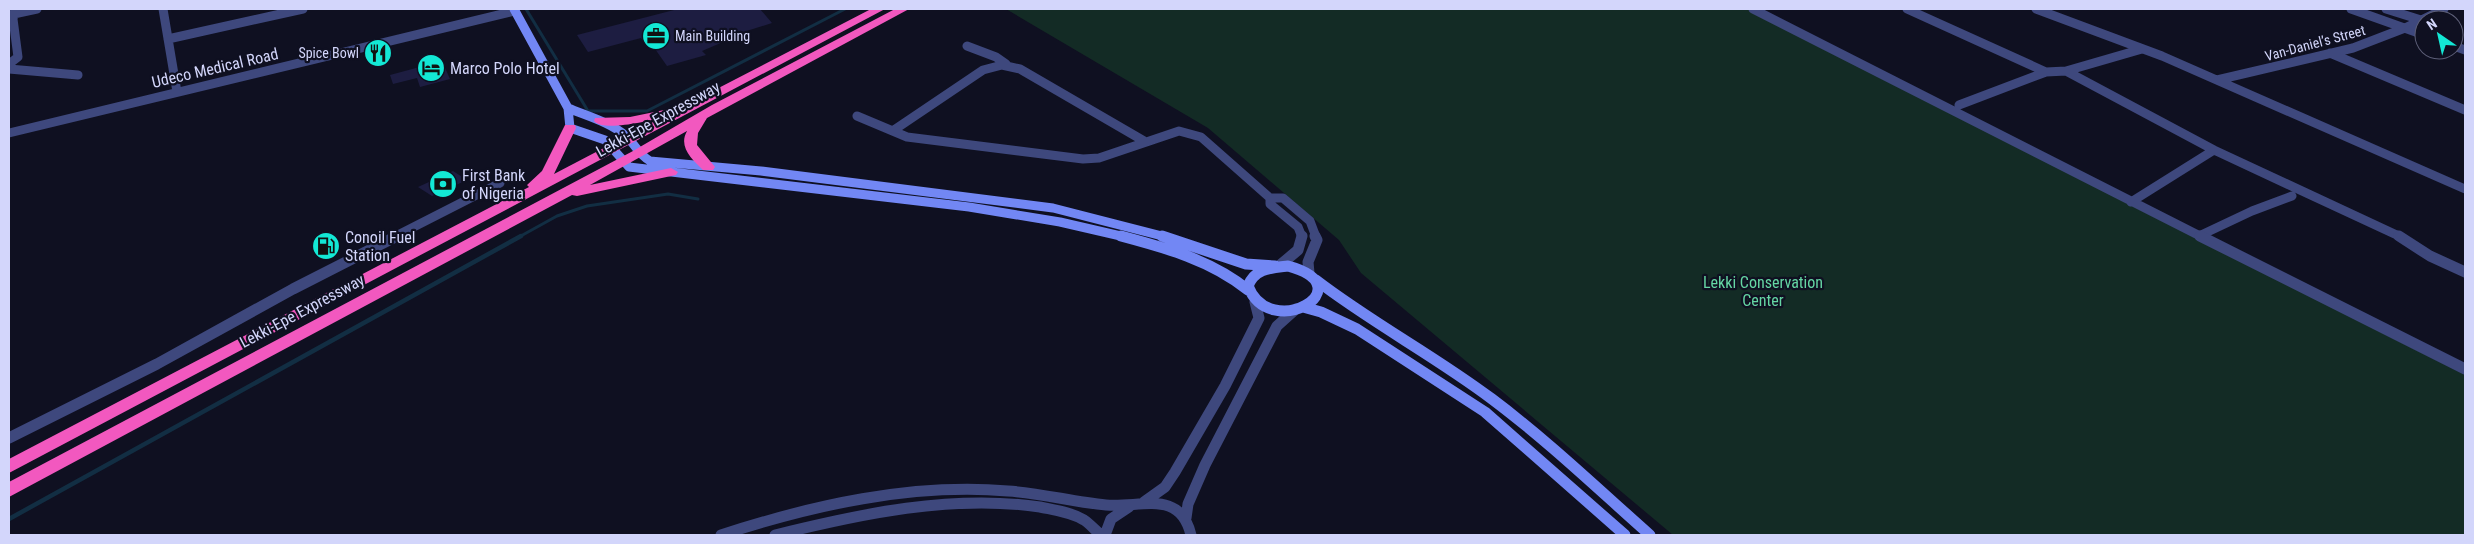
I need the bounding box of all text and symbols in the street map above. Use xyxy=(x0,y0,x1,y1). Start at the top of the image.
north arrow xyxy=(2414,10,2464,60)
text: N xyxy=(2424,15,2440,33)
office icon: Main Building xyxy=(641,21,671,51)
street label: Van-Daniel’s Street xyxy=(2263,22,2367,64)
place label: Main Building xyxy=(675,28,750,44)
restaurant icon: Spice Bowl xyxy=(363,38,393,68)
street label: Udeco Medical Road xyxy=(150,44,280,92)
place label: Spice Bowl xyxy=(298,45,359,61)
hotel icon: Marco Polo Hotel xyxy=(416,53,446,83)
place label: Marco Polo Hotel xyxy=(450,59,560,78)
street label: Lekki-Epe Expressway xyxy=(593,77,723,161)
place label: First Bank of Nigeria xyxy=(462,166,526,203)
bank icon: First Bank of Nigeria xyxy=(428,169,458,199)
place label: Conoil Fuel Station xyxy=(345,228,415,265)
fuel station icon: Conoil Fuel Station xyxy=(311,231,341,261)
street label: Lekki-Epe Expressway xyxy=(236,270,368,352)
park label: Lekki Conservation Center xyxy=(1703,273,1823,310)

